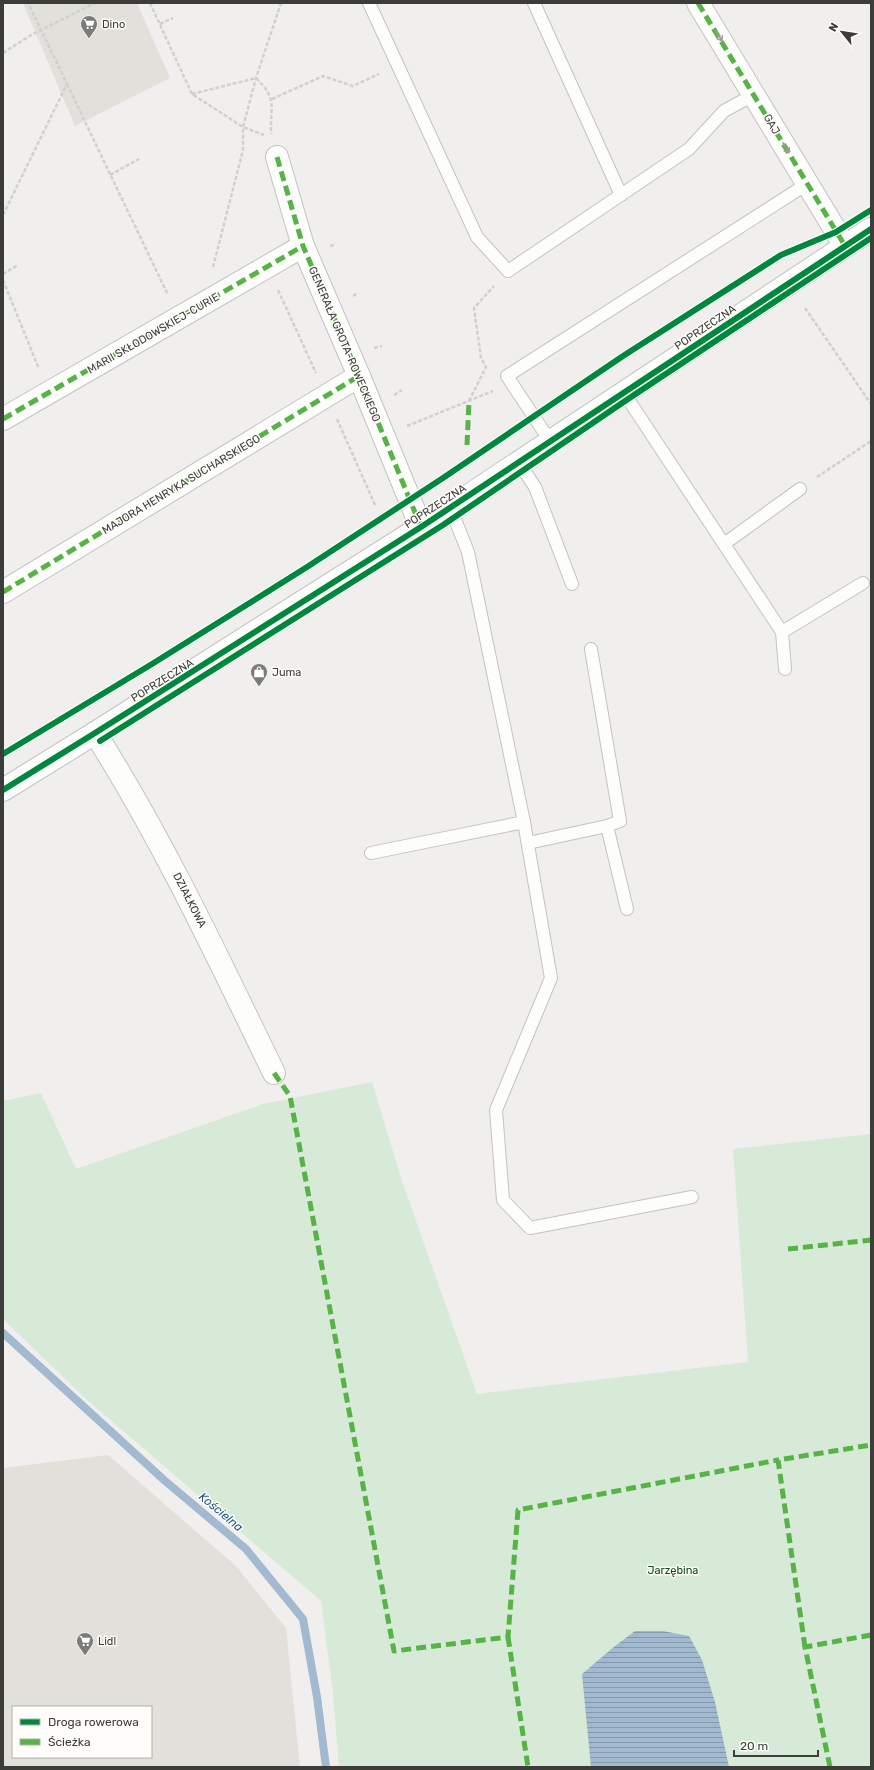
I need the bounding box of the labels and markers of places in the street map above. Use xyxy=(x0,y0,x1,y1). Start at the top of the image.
supermarket icon: Dino xyxy=(79,14,99,39)
place label: Dino xyxy=(102,18,125,31)
shop icon: Juma xyxy=(249,662,269,687)
place label: Juma xyxy=(272,666,301,679)
supermarket icon: Lidl xyxy=(75,1631,95,1656)
place label: Lidl xyxy=(98,1635,116,1648)

